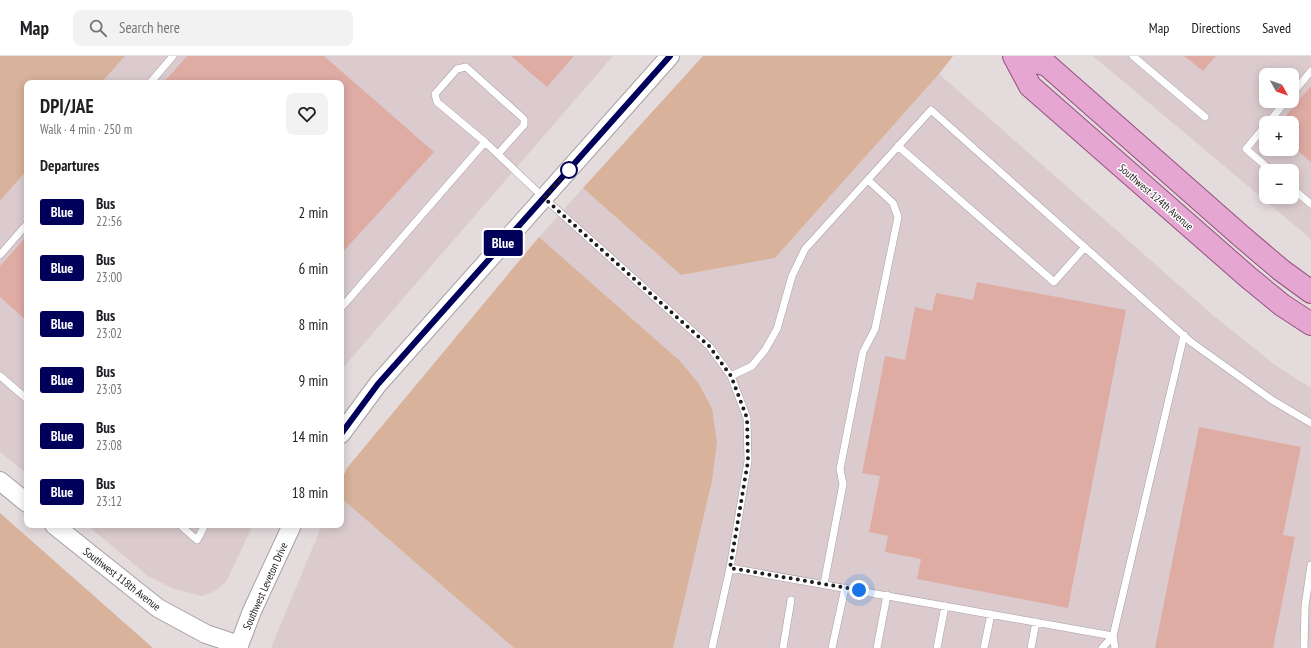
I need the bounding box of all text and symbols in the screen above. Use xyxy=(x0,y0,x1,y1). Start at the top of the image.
search box xyxy=(73,10,353,46)
text: Map xyxy=(20,16,49,40)
icon: search xyxy=(87,17,109,39)
text: Search here xyxy=(119,18,180,37)
text: Map xyxy=(1149,19,1169,37)
text: Directions xyxy=(1191,19,1240,37)
text: Saved xyxy=(1262,19,1291,37)
north arrow xyxy=(1259,68,1299,108)
map controls xyxy=(1259,68,1299,204)
button: heart xyxy=(286,93,328,135)
text: DPI/JAE xyxy=(40,94,94,118)
button: + xyxy=(1259,116,1299,156)
text: Walk · 4 min · 250 m xyxy=(40,121,132,138)
text: Departures xyxy=(40,156,99,175)
unlabelled marker xyxy=(560,161,578,179)
street label: Southwest 124th Avenue xyxy=(1116,161,1197,234)
button: − xyxy=(1259,164,1299,204)
text: Bus xyxy=(96,194,115,213)
text: Blue xyxy=(51,203,73,221)
text: 2 min xyxy=(298,203,328,222)
text: 22:56 xyxy=(96,213,122,230)
line badge: Blue xyxy=(475,230,531,256)
text: Blue xyxy=(492,234,514,252)
text: Bus xyxy=(96,250,115,269)
text: Blue xyxy=(51,259,73,277)
text: 6 min xyxy=(298,259,328,278)
text: 23:00 xyxy=(96,269,122,286)
text: Bus xyxy=(96,306,115,325)
text: Blue xyxy=(51,315,73,333)
text: 8 min xyxy=(298,315,328,334)
text: 23:02 xyxy=(96,325,122,342)
text: Bus xyxy=(96,362,115,381)
text: Blue xyxy=(51,371,73,389)
text: 9 min xyxy=(298,371,328,390)
text: 23:03 xyxy=(96,381,122,398)
text: Bus xyxy=(96,418,115,437)
text: Blue xyxy=(51,427,73,445)
text: 14 min xyxy=(292,427,328,446)
text: 23:08 xyxy=(96,437,122,454)
text: Bus xyxy=(96,474,115,493)
text: Blue xyxy=(51,483,73,501)
text: 18 min xyxy=(292,483,328,502)
text: 23:12 xyxy=(96,493,122,510)
street label: Southwest Leveton Drive xyxy=(239,540,291,632)
street label: Southwest 118th Avenue xyxy=(80,544,164,614)
your location xyxy=(849,580,869,600)

